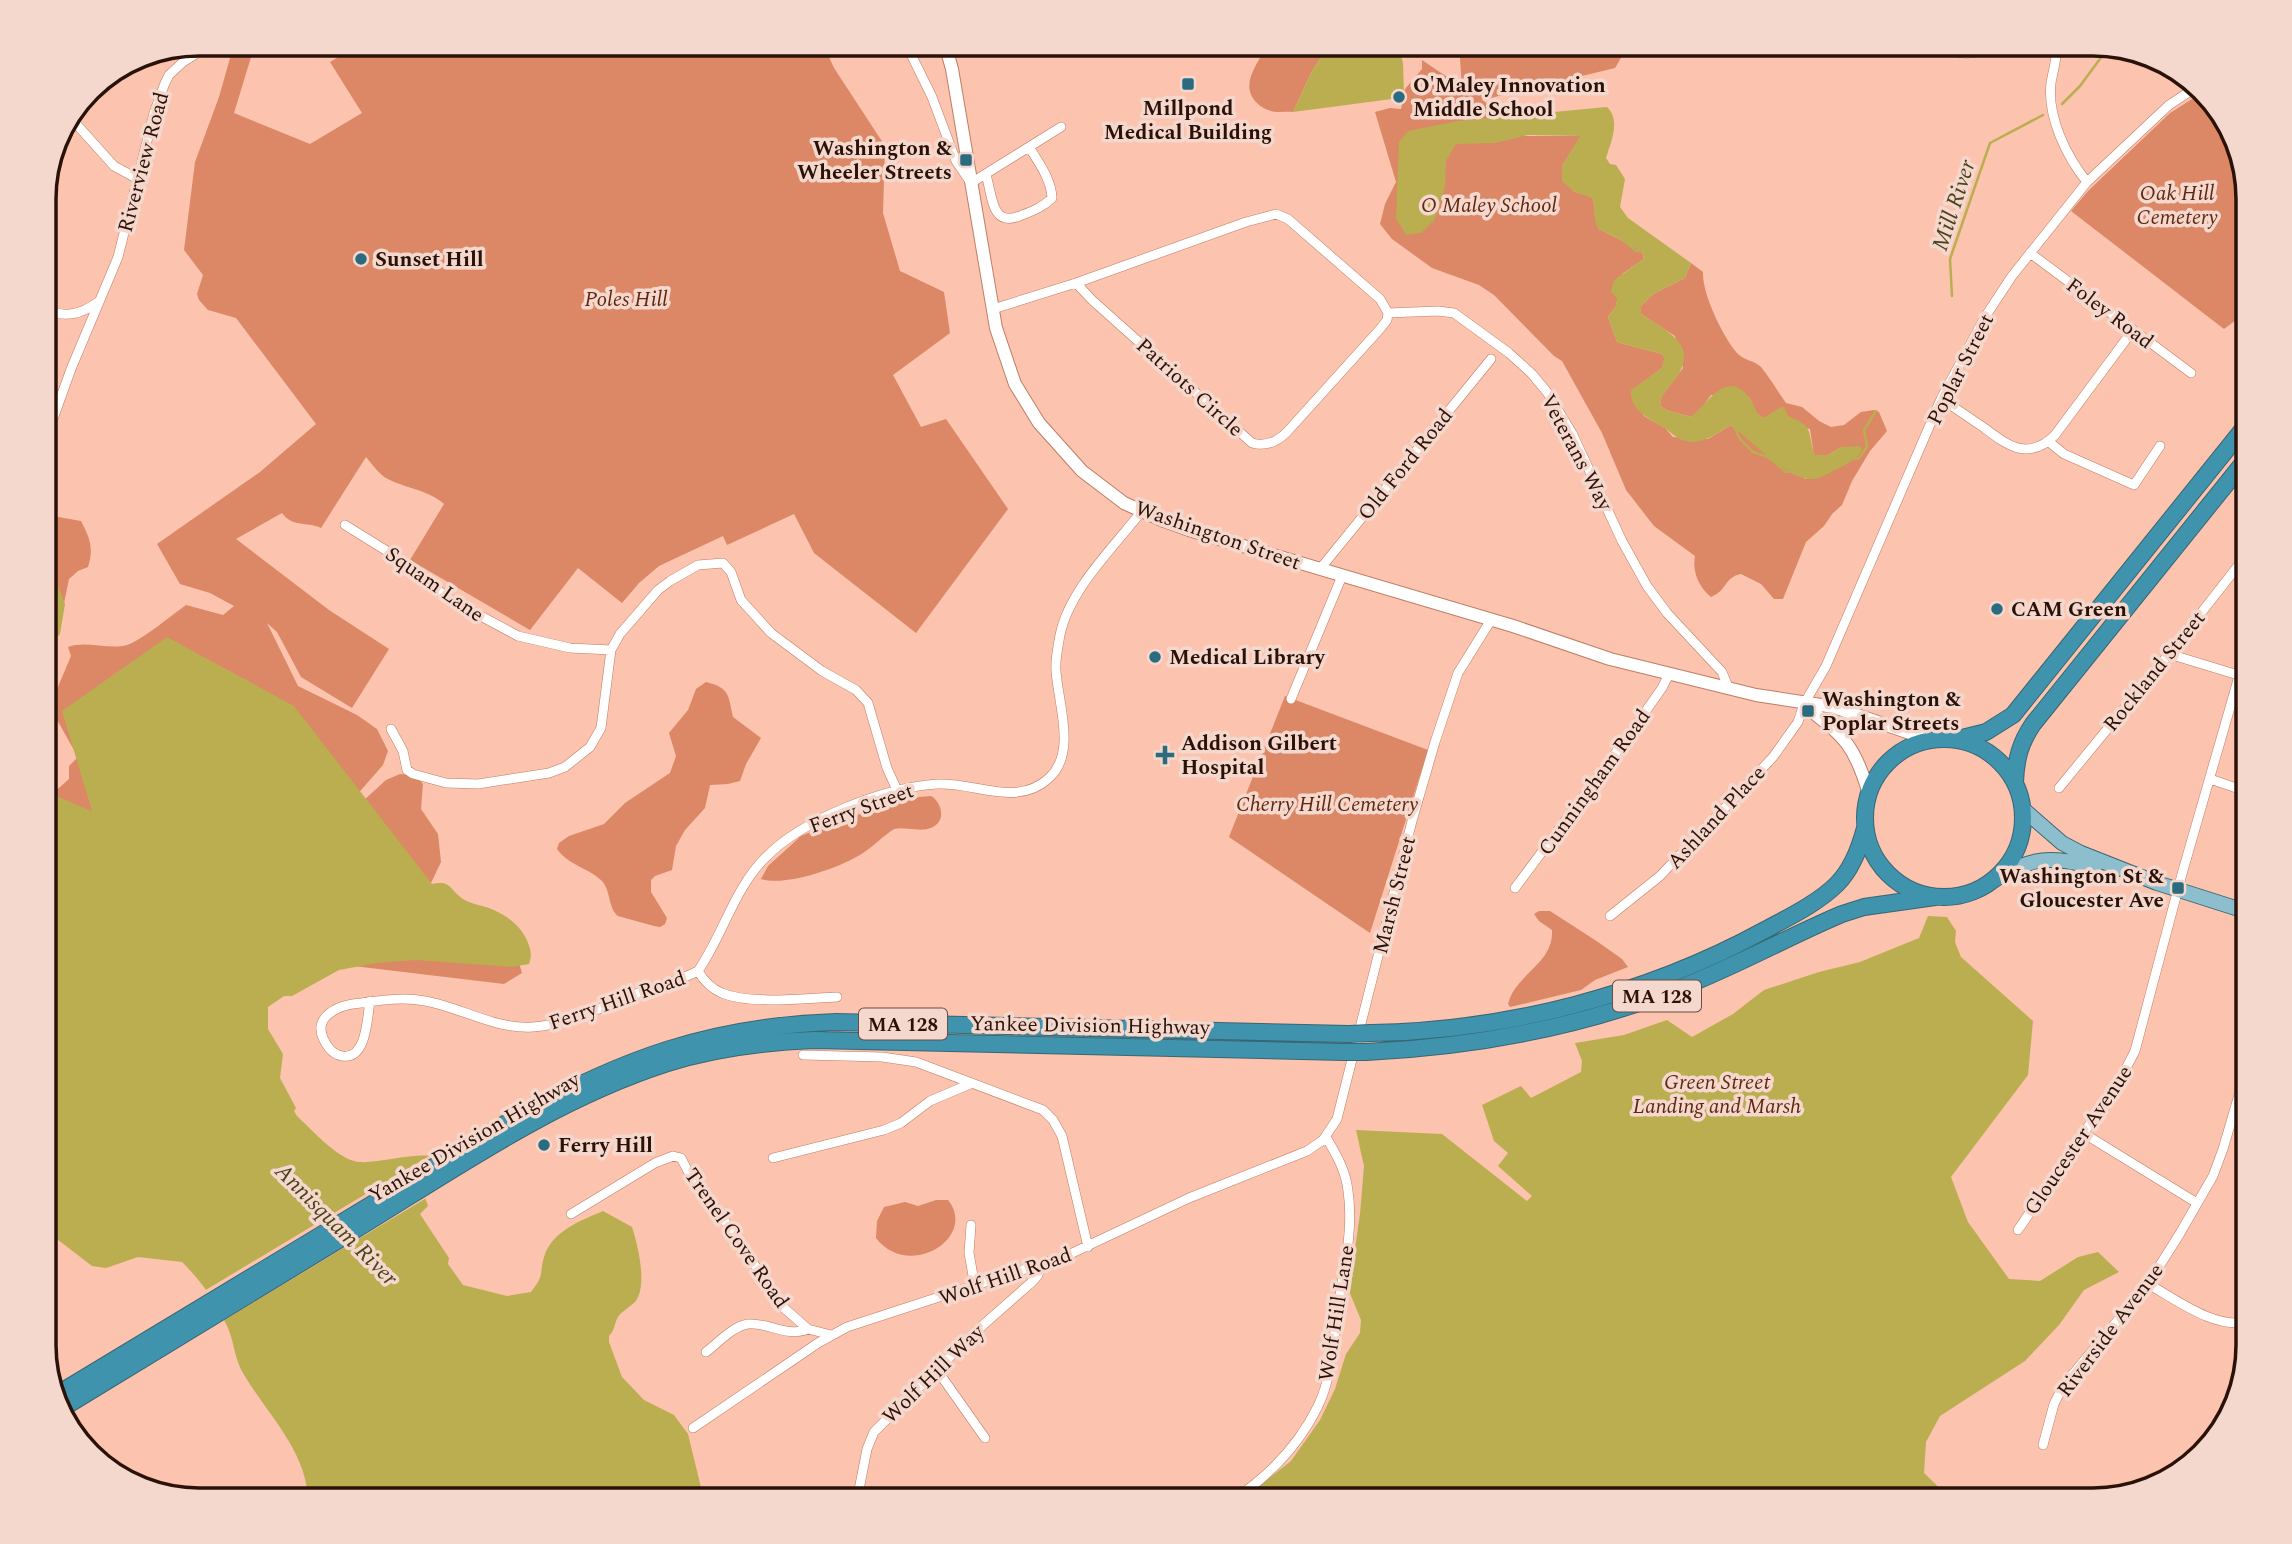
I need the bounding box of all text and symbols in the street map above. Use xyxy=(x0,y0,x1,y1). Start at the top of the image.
place label: O'Maley Innovation Middle School xyxy=(1413,70,1606,126)
marker: Millpond Medical Building xyxy=(1180,76,1196,92)
street label: Riverview Road xyxy=(110,88,178,236)
marker: O'Maley Innovation Middle School xyxy=(1391,89,1407,105)
place label: Millpond Medical Building xyxy=(1104,93,1272,149)
place label: Washington & Wheeler Streets xyxy=(797,133,952,189)
marker: Washington & Wheeler Streets xyxy=(958,152,974,168)
water label: Mill River xyxy=(1923,154,1986,256)
park label: Oak Hill Cemetery xyxy=(2136,178,2218,234)
park label: O Maley School xyxy=(1421,190,1558,222)
place label: Sunset Hill xyxy=(375,244,484,276)
marker: Sunset Hill xyxy=(353,251,369,267)
street label: Foley Road xyxy=(2059,270,2160,357)
park label: Poles Hill xyxy=(584,284,668,316)
street label: Poplar Street xyxy=(1919,308,2003,431)
street label: Patriots Circle xyxy=(1128,331,1250,445)
street label: Veterans Way xyxy=(1532,388,1621,517)
street label: Old Ford Road xyxy=(1350,402,1461,528)
street label: Washington Street xyxy=(1131,493,1305,579)
street label: Squam Lane xyxy=(378,539,491,631)
place label: CAM Green xyxy=(2011,594,2127,626)
marker: CAM Green xyxy=(1989,601,2005,617)
street label: Rockland Street xyxy=(2096,604,2214,739)
place label: Medical Library xyxy=(1169,642,1326,674)
marker: Medical Library xyxy=(1147,649,1163,665)
place label: Washington & Poplar Streets xyxy=(1822,684,1961,740)
street label: Cunningham Road xyxy=(1531,703,1659,863)
marker: Washington & Poplar Streets xyxy=(1800,703,1816,719)
place label: Addison Gilbert Hospital xyxy=(1181,728,1337,784)
marker: Addison Gilbert Hospital xyxy=(1155,745,1175,765)
street label: Ashland Place xyxy=(1660,758,1774,877)
street label: Ferry Street xyxy=(804,775,918,843)
park label: Cherry Hill Cemetery xyxy=(1236,789,1419,821)
street label: Marsh Street xyxy=(1365,833,1425,958)
place label: Washington St & Gloucester Ave xyxy=(1999,861,2164,917)
marker: Washington St & Gloucester Ave xyxy=(2170,880,2186,896)
street label: Ferry Hill Road xyxy=(545,963,690,1039)
road number: MA 128 xyxy=(1613,980,1701,1012)
road number: MA 128 xyxy=(859,1008,947,1040)
street label: Yankee Division Highway xyxy=(970,1008,1211,1044)
street label: Gloucester Avenue xyxy=(2017,1059,2141,1222)
street label: Yankee Division Highway xyxy=(363,1064,587,1212)
park label: Green Street Landing and Marsh xyxy=(1633,1067,1801,1123)
place label: Ferry Hill xyxy=(558,1130,653,1162)
marker: Ferry Hill xyxy=(536,1137,552,1153)
water label: Annisquam River xyxy=(266,1155,406,1295)
street label: Trenel Cove Road xyxy=(676,1162,797,1315)
street label: Wolf Hill Road xyxy=(935,1239,1076,1315)
street label: Wolf Hill Lane xyxy=(1310,1243,1364,1383)
street label: Riverside Avenue xyxy=(2050,1257,2172,1405)
street label: Wolf Hill Way xyxy=(875,1317,993,1432)

